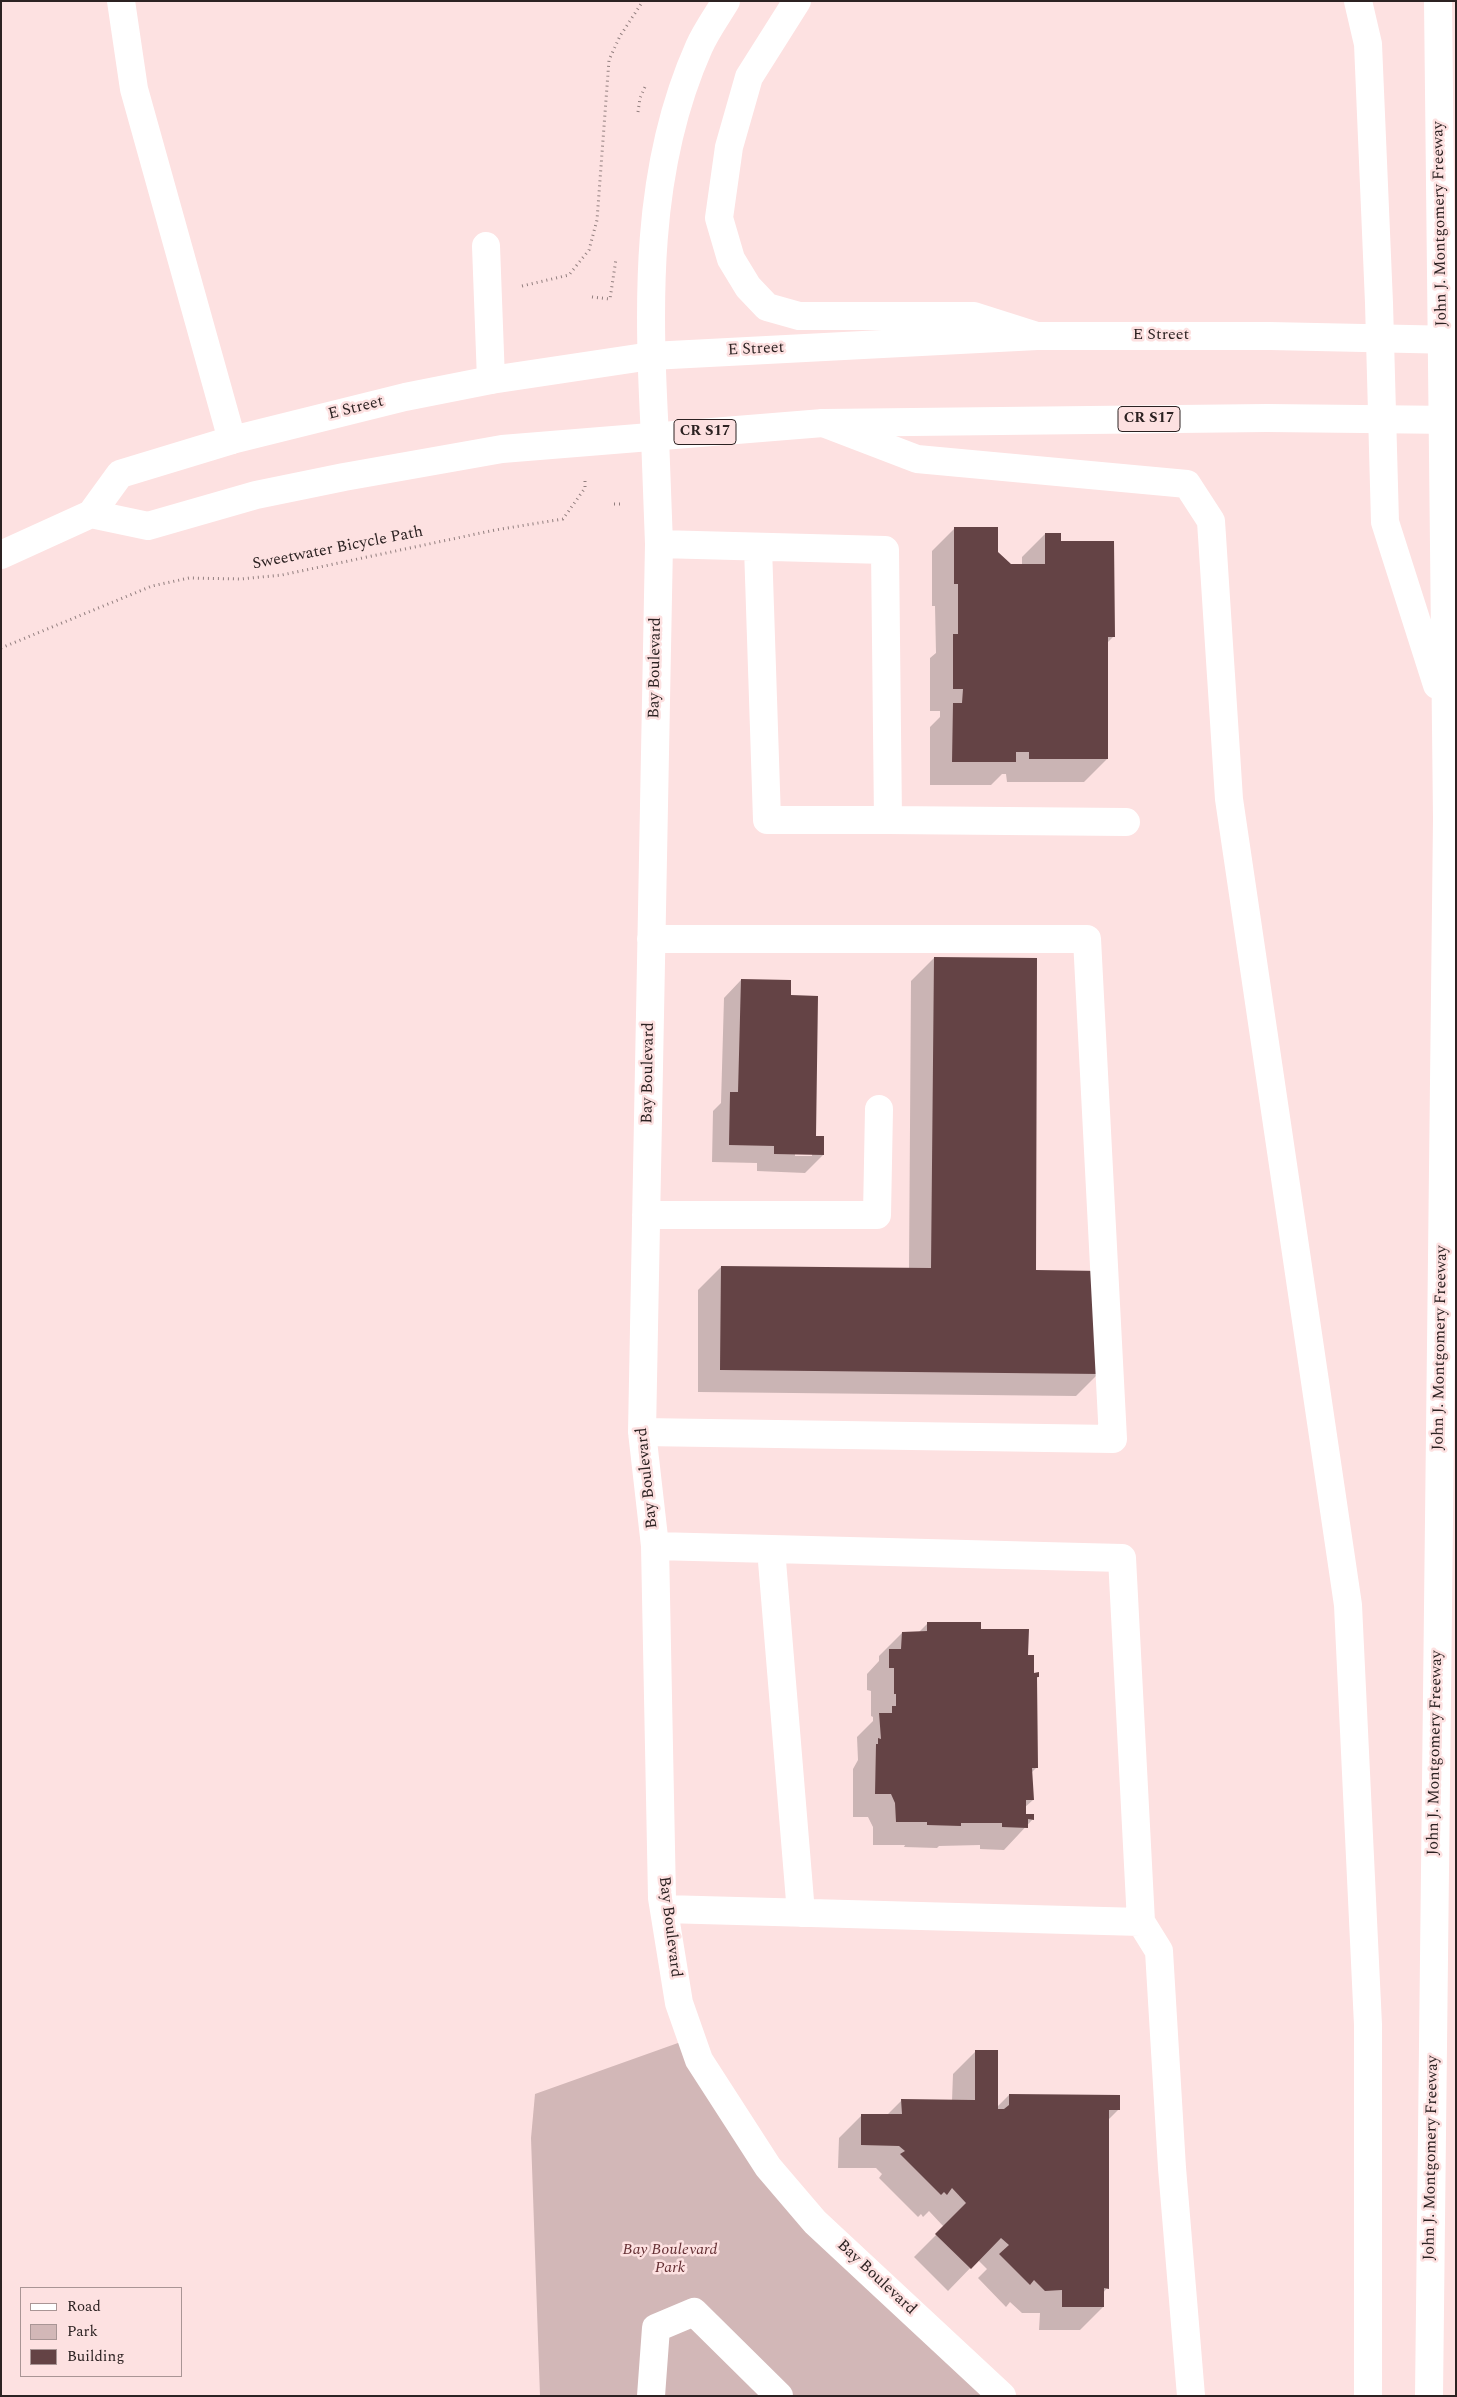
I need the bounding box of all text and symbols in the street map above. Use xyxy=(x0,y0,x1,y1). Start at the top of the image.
street label: John J. Montgomery Freeway xyxy=(1430,121,1452,327)
street label: E Street xyxy=(1133,326,1189,346)
street label: E Street xyxy=(727,339,785,361)
street label: E Street xyxy=(326,393,386,425)
road number: CR S17 xyxy=(1118,406,1180,432)
road number: CR S17 xyxy=(674,420,736,444)
street label: Sweetwater Bicycle Path xyxy=(251,523,425,575)
street label: Bay Boulevard xyxy=(646,617,666,719)
street label: Bay Boulevard xyxy=(639,1022,659,1124)
street label: John J. Montgomery Freeway xyxy=(1430,1245,1452,1451)
street label: Bay Boulevard xyxy=(633,1427,663,1529)
street label: John J. Montgomery Freeway xyxy=(1425,1650,1447,1856)
street label: Bay Boulevard xyxy=(653,1875,685,1979)
street label: John J. Montgomery Freeway xyxy=(1421,2055,1443,2261)
street label: Bay Boulevard xyxy=(832,2236,920,2320)
park label: Bay Boulevard Park xyxy=(623,2241,717,2279)
legend xyxy=(20,2287,182,2377)
text: Road xyxy=(67,2295,101,2318)
text: Park xyxy=(67,2320,98,2343)
text: Building xyxy=(67,2345,124,2368)

